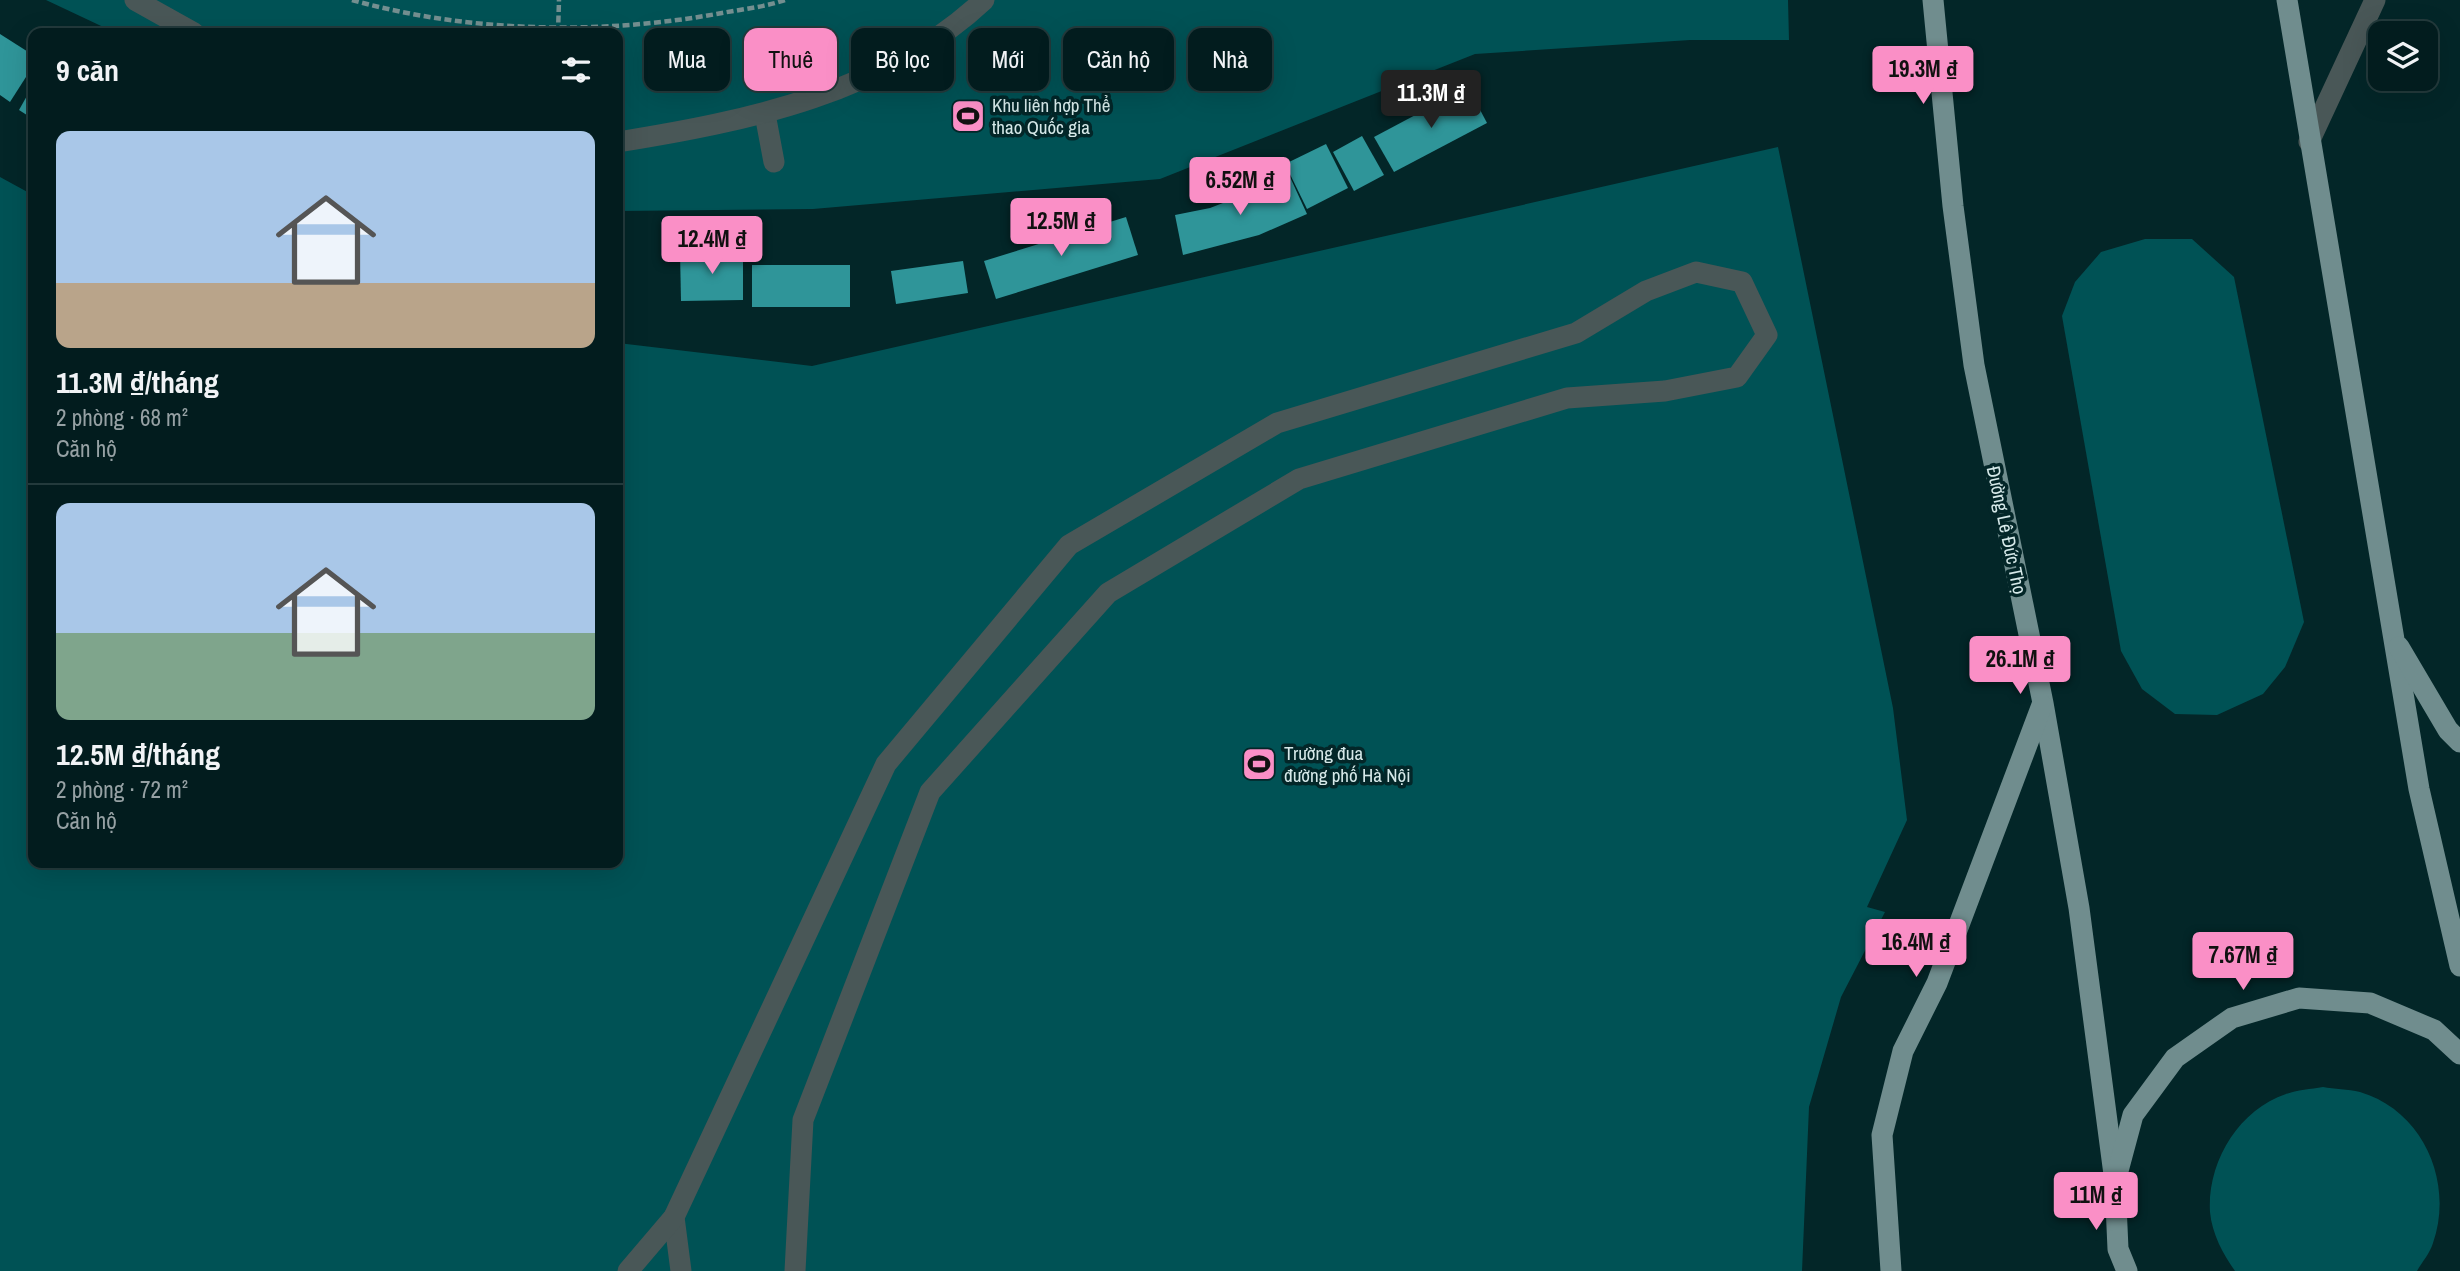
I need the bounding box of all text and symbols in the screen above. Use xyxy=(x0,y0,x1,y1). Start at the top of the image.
map controls xyxy=(2368,21,2438,91)
button: layers xyxy=(2368,21,2438,91)
chip: Mua xyxy=(644,28,730,91)
chip: Thuê xyxy=(744,28,837,91)
chip: Bộ lọc xyxy=(851,28,954,91)
chip: Mới xyxy=(968,28,1049,91)
chip: Căn hộ xyxy=(1063,28,1174,91)
chip: Nhà xyxy=(1188,28,1272,91)
pin: 19.3M ₫ xyxy=(1858,46,1988,106)
text: 9 căn xyxy=(56,50,119,90)
icon: filters xyxy=(557,51,595,89)
text: 19.3M ₫ xyxy=(1888,53,1958,84)
pin: 11.3M ₫ xyxy=(1366,71,1496,130)
text: 11.3M ₫ xyxy=(1397,77,1465,108)
place label: Khu liên hợp Thể thao Quốc gia xyxy=(992,92,1110,140)
sports icon: Khu liên hợp Thể thao Quốc gia xyxy=(949,97,987,135)
pin: 6.52M ₫ xyxy=(1175,158,1305,217)
text: 6.52M ₫ xyxy=(1205,164,1275,195)
icon: home xyxy=(263,177,389,303)
pin: 12.5M ₫ xyxy=(996,198,1126,258)
text: 12.5M ₫ xyxy=(1026,205,1096,236)
pin: 12.4M ₫ xyxy=(647,216,777,276)
text: 12.4M ₫ xyxy=(677,223,747,254)
text: 11.3M ₫/tháng xyxy=(56,362,219,402)
text: 2 phòng · 68 m² xyxy=(56,402,188,433)
text: Căn hộ xyxy=(56,433,117,464)
street label: Đường Lê Đức Thọ xyxy=(1981,463,2033,597)
icon: home xyxy=(263,549,389,675)
pin: 26.1M ₫ xyxy=(1955,636,2085,696)
text: 26.1M ₫ xyxy=(1985,643,2055,674)
text: 12.5M ₫/tháng xyxy=(56,734,220,774)
place label: Trường đua đường phố Hà Nội xyxy=(1284,740,1410,788)
sports icon: Trường đua đường phố Hà Nội xyxy=(1240,745,1278,783)
text: 2 phòng · 72 m² xyxy=(56,774,188,805)
text: Căn hộ xyxy=(56,805,117,836)
pin: 16.4M ₫ xyxy=(1851,920,1981,979)
text: 16.4M ₫ xyxy=(1881,926,1951,957)
pin: 7.67M ₫ xyxy=(2178,932,2308,992)
text: 7.67M ₫ xyxy=(2208,939,2278,970)
pin: 11M ₫ xyxy=(2047,1172,2145,1232)
text: 11M ₫ xyxy=(2070,1179,2122,1210)

